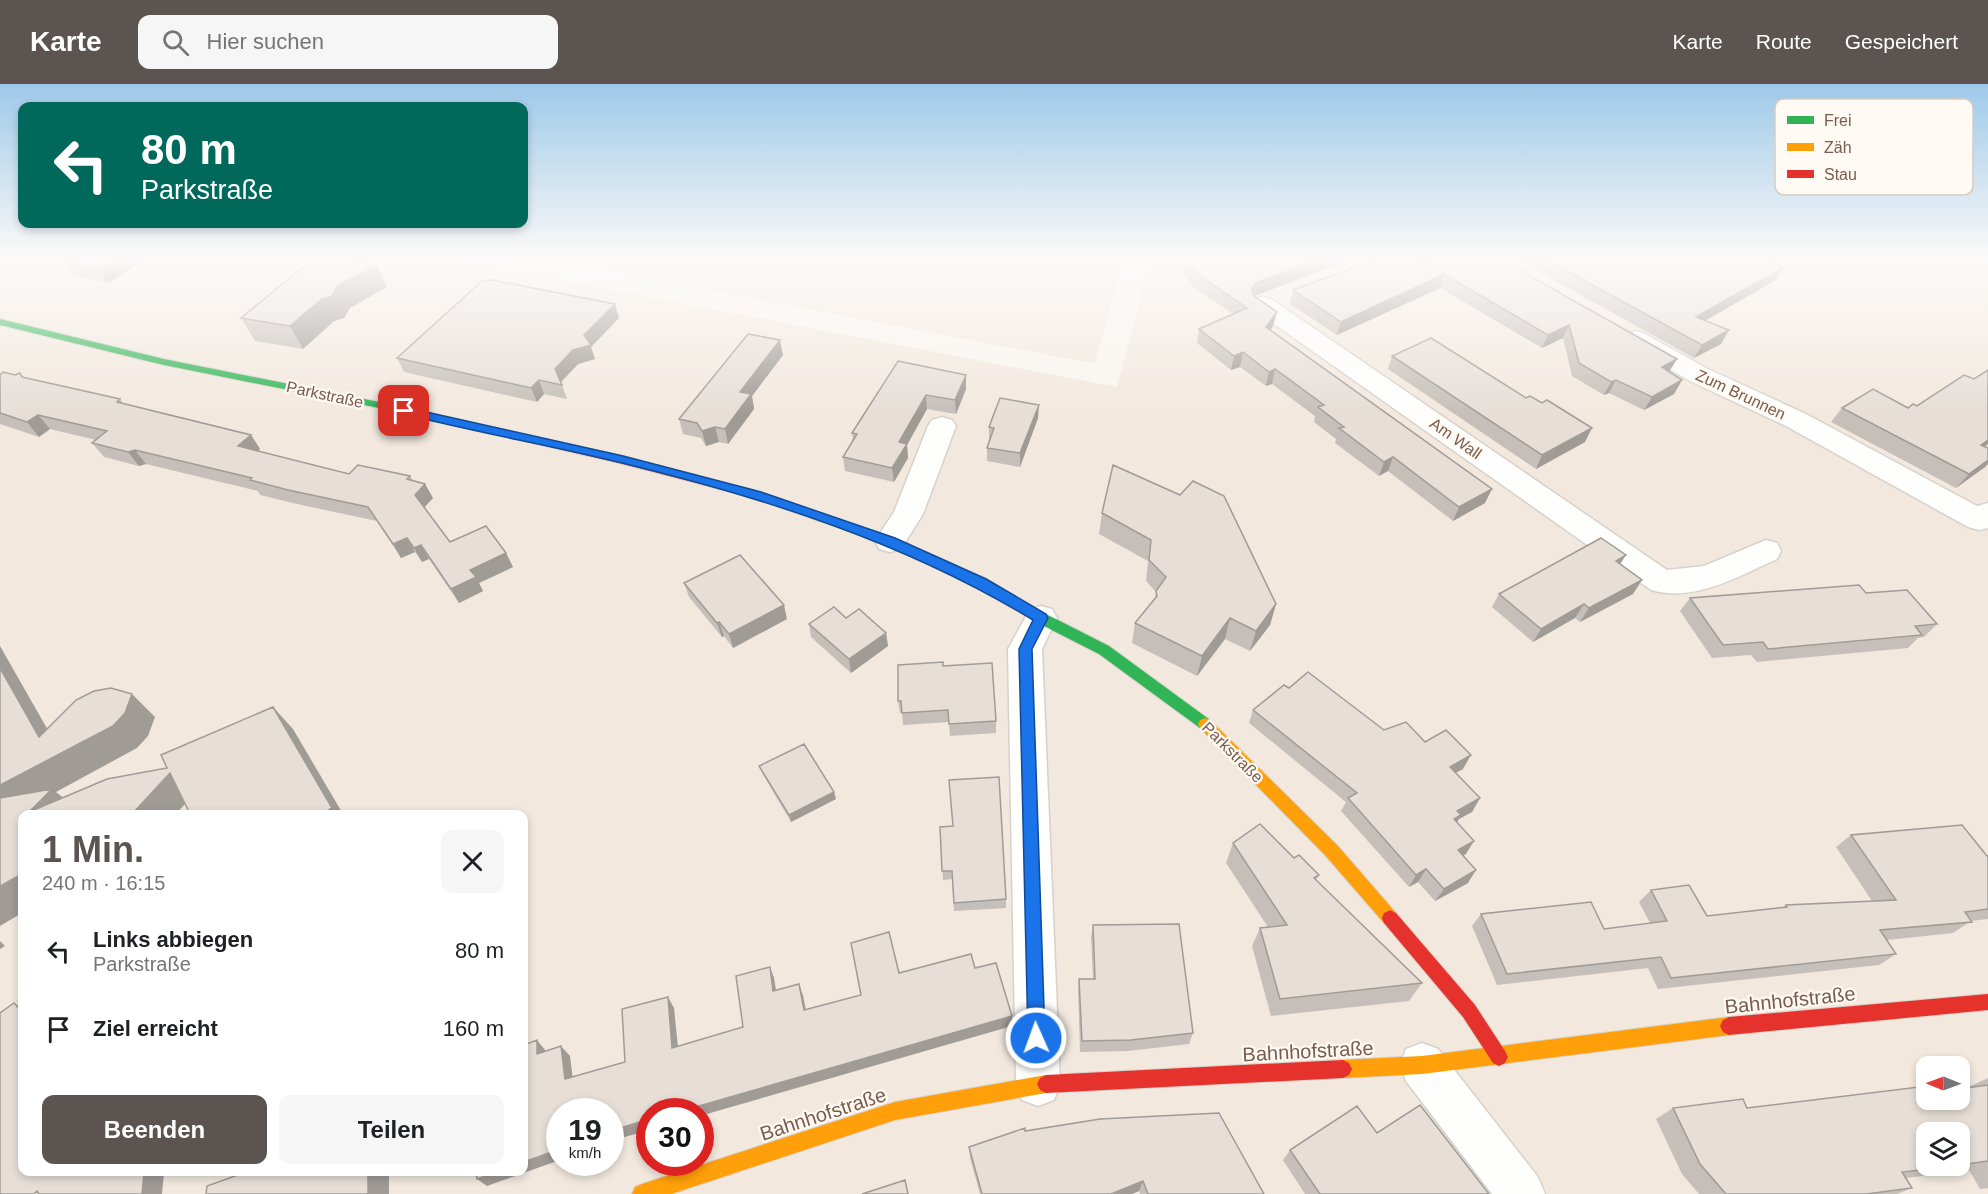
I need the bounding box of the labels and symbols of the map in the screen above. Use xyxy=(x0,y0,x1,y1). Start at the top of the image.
legend xyxy=(1775,99,1973,195)
text: Frei xyxy=(1824,112,1852,129)
text: Zäh xyxy=(1824,139,1852,156)
text: Stau xyxy=(1824,166,1857,183)
street label: Zum Brunnen xyxy=(1693,366,1788,423)
street label: Parkstraße xyxy=(285,378,365,411)
pin xyxy=(378,385,429,436)
street label: Am Wall xyxy=(1427,415,1485,462)
street label: Parkstraße xyxy=(1199,719,1266,786)
street label: Bahnhofstraße xyxy=(1724,982,1856,1018)
position arrow xyxy=(1004,1006,1068,1070)
street label: Bahnhofstraße xyxy=(1242,1037,1374,1065)
north arrow xyxy=(1916,1056,1970,1110)
street label: Bahnhofstraße xyxy=(757,1083,889,1145)
speed limit sign: 30 xyxy=(636,1098,714,1176)

